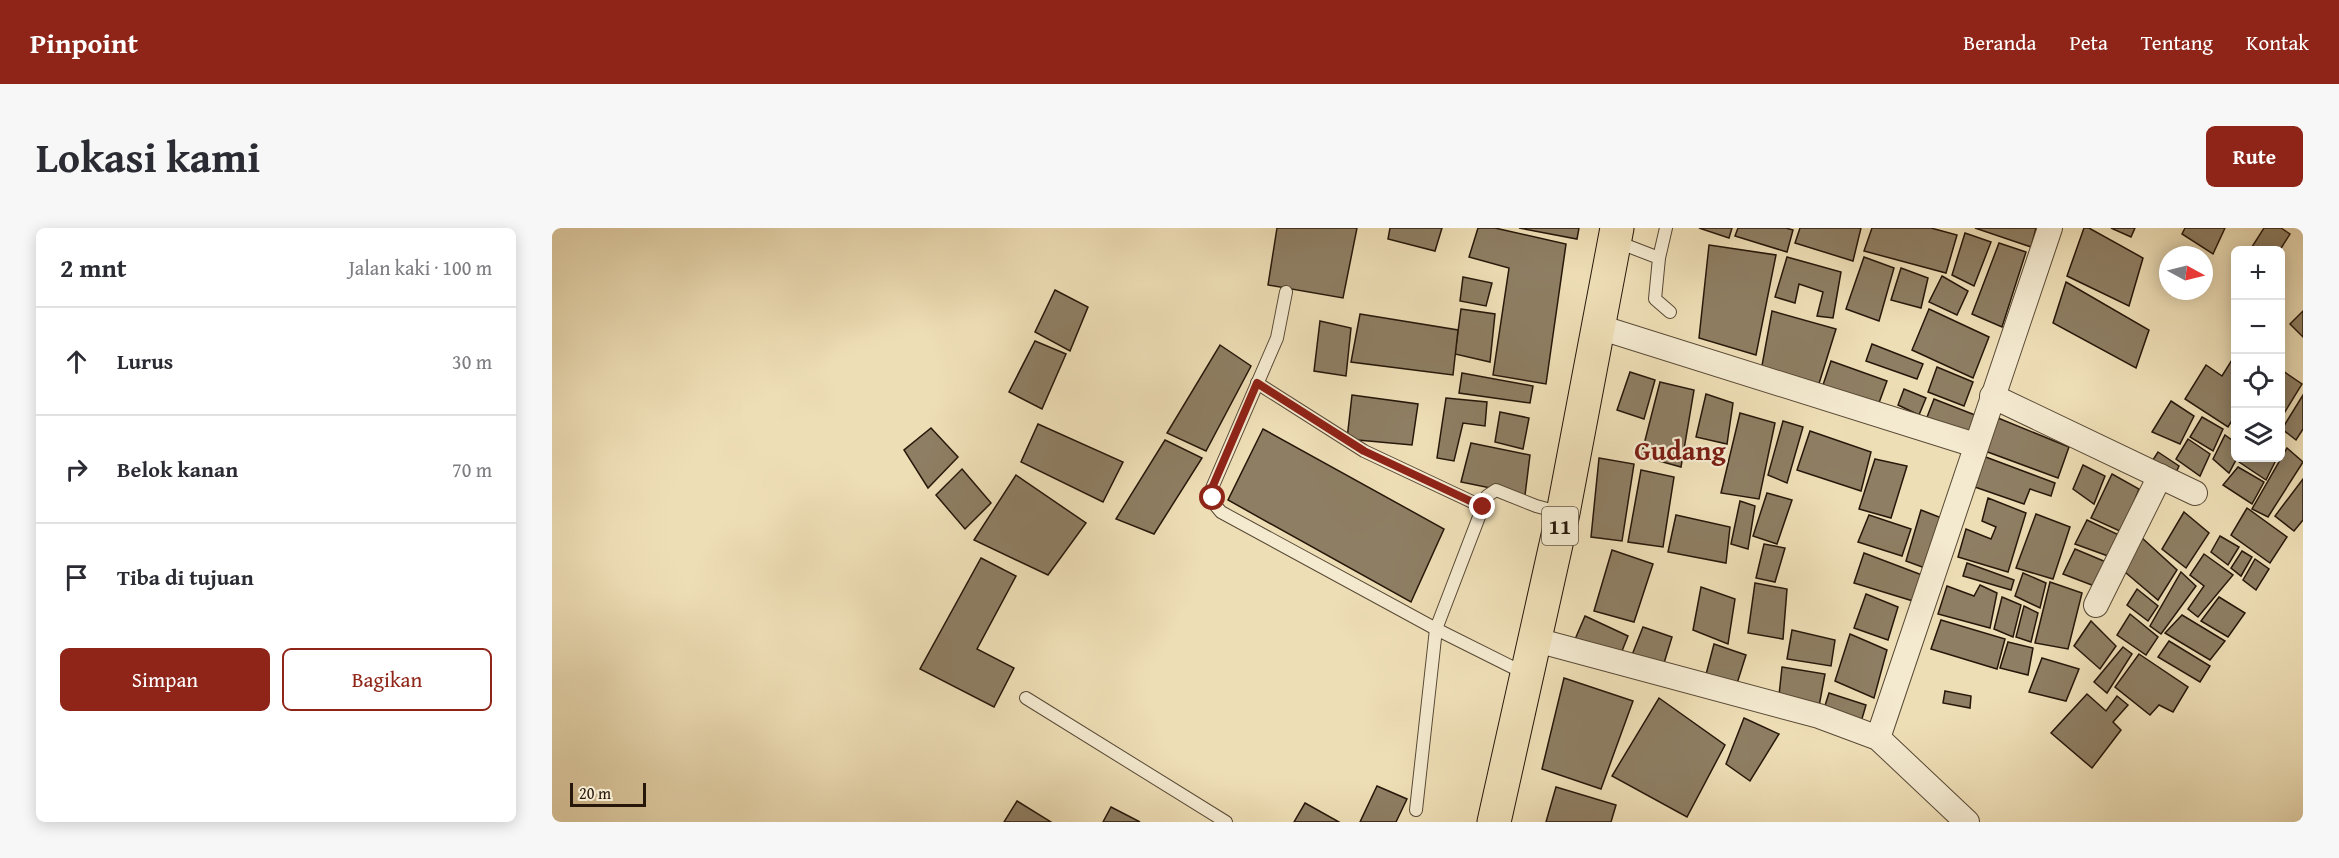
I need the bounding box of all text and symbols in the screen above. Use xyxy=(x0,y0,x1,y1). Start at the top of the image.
text: Pinpoint xyxy=(30,22,138,63)
text: Beranda xyxy=(1963,27,2036,58)
text: Peta xyxy=(2069,27,2108,58)
text: Tentang xyxy=(2141,27,2213,58)
text: Kontak xyxy=(2246,27,2309,58)
text: Lokasi kami xyxy=(36,126,260,187)
button: Rute xyxy=(2206,126,2303,187)
north arrow xyxy=(2159,246,2213,300)
map controls xyxy=(2231,246,2285,462)
button: + xyxy=(2231,246,2285,300)
text: 2 mnt xyxy=(60,248,127,287)
text: Jalan kaki · 100 m xyxy=(348,253,492,282)
button: − xyxy=(2231,300,2285,354)
icon: ahead xyxy=(60,345,93,378)
text: Lurus xyxy=(117,345,173,377)
text: 30 m xyxy=(452,347,492,376)
button: locate xyxy=(2231,354,2285,408)
button: layers xyxy=(2231,408,2285,462)
district label: Gudang xyxy=(1634,430,1726,470)
icon: right xyxy=(60,453,93,486)
text: Belok kanan xyxy=(117,453,238,485)
text: 70 m xyxy=(452,455,492,484)
route start xyxy=(1199,484,1225,510)
route end xyxy=(1469,493,1495,519)
road number: 11 xyxy=(1542,507,1578,545)
icon: arrive xyxy=(60,561,93,594)
text: Tiba di tujuan xyxy=(117,561,254,593)
button: Simpan xyxy=(60,648,270,711)
button: Bagikan xyxy=(282,648,492,711)
scale bar xyxy=(570,780,646,808)
text: 20 m xyxy=(579,781,611,805)

